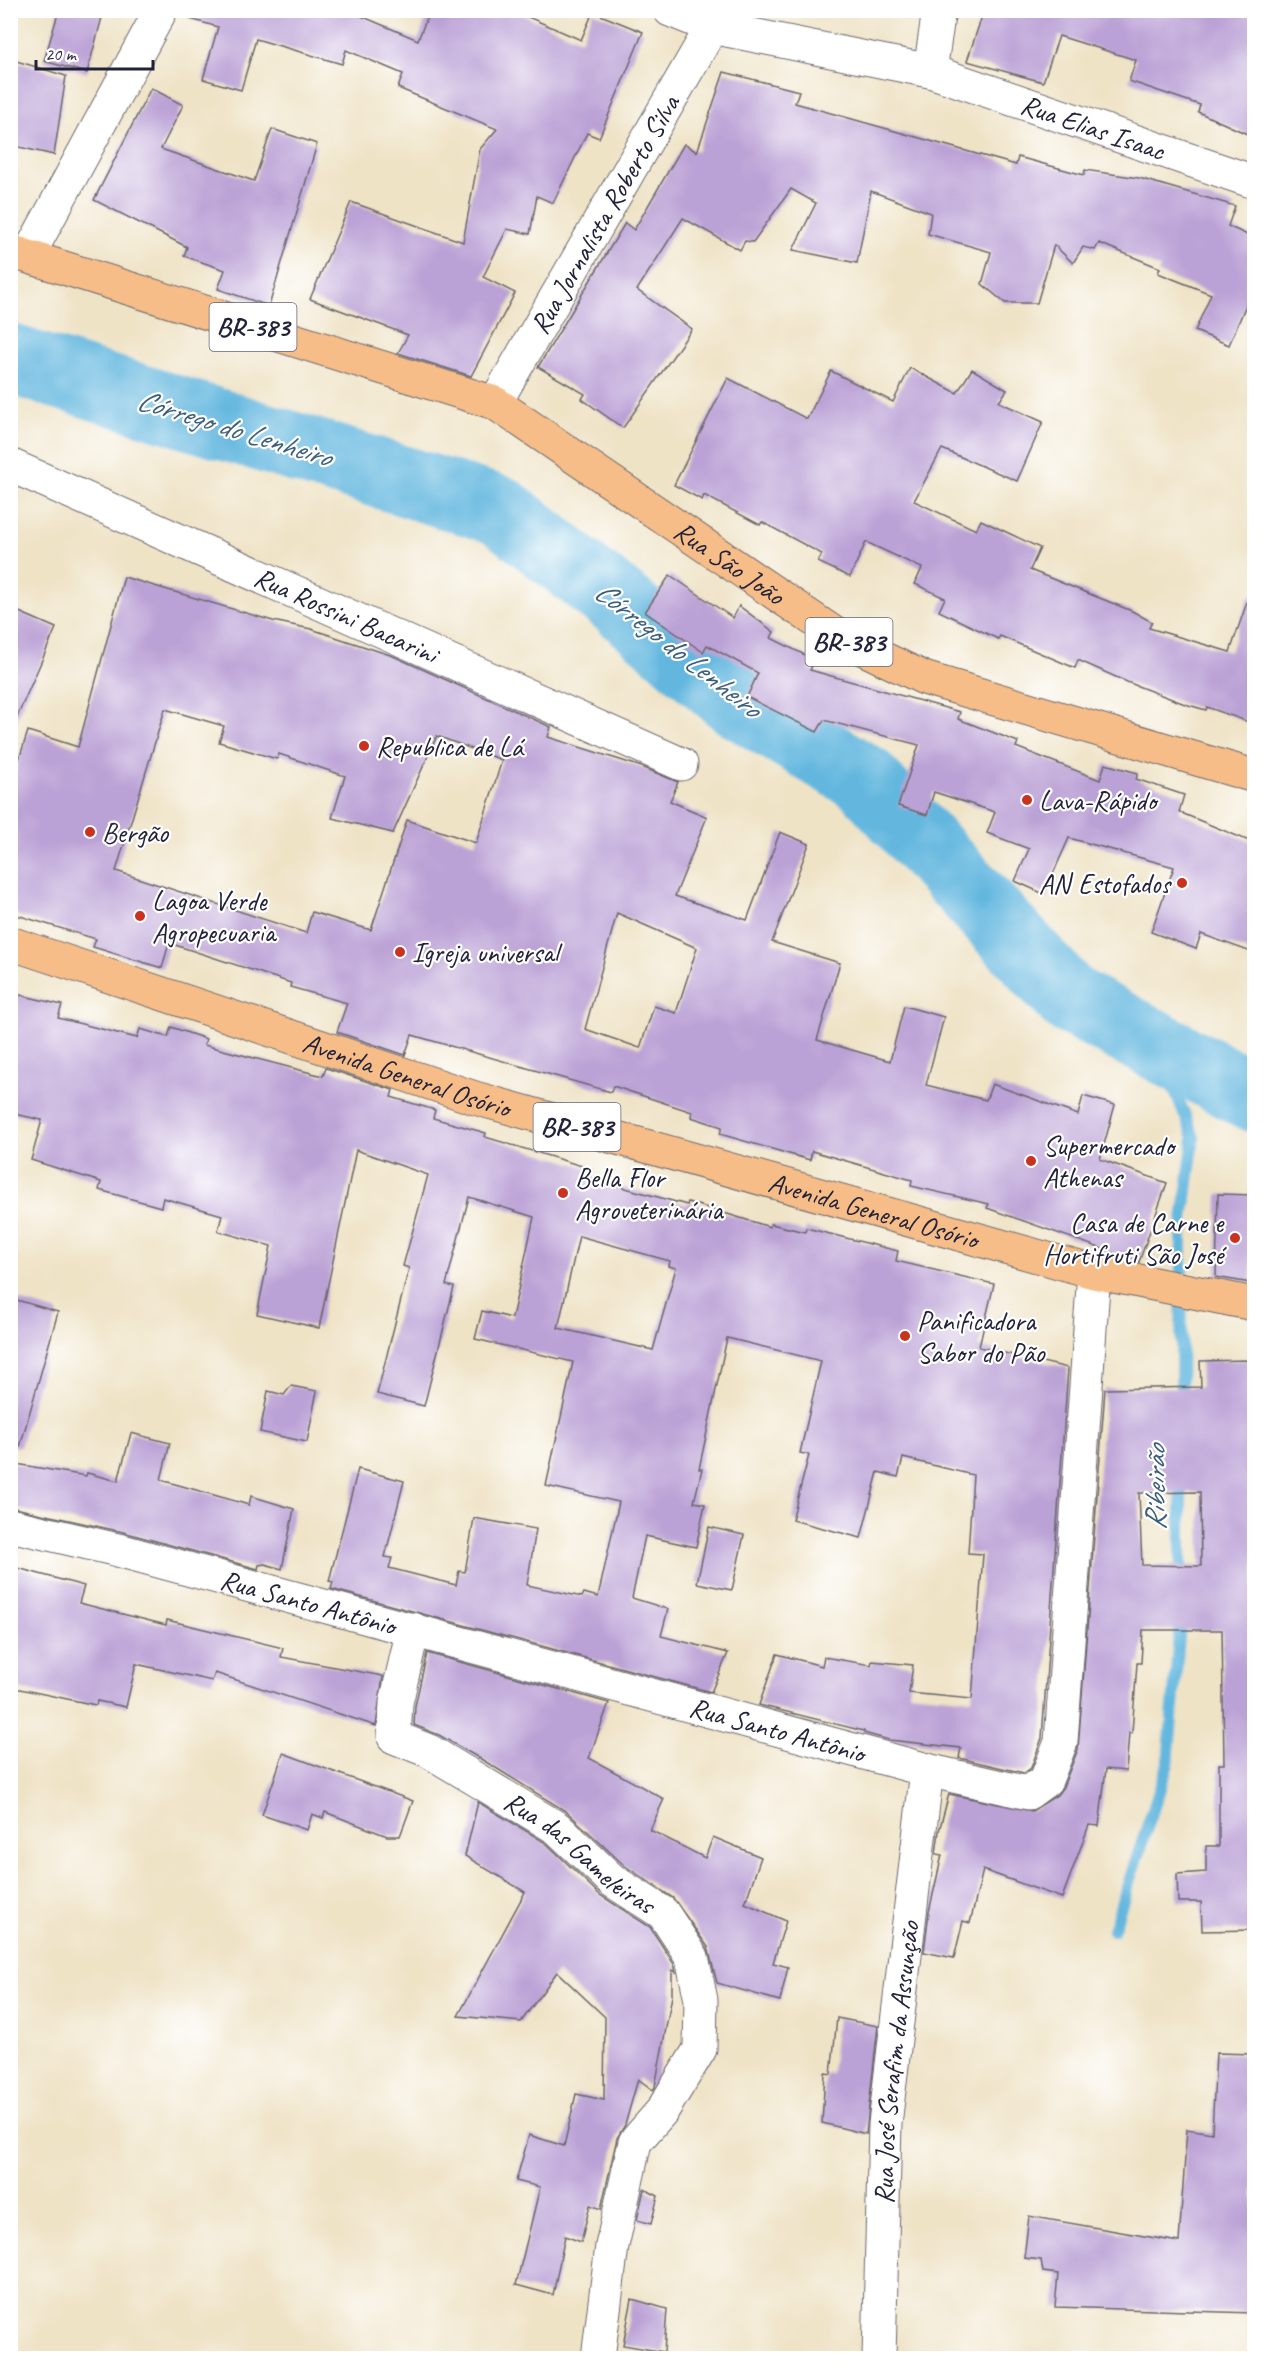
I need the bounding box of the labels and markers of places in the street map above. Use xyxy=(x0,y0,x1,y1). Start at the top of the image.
place label: Republica de Lá xyxy=(376,729,526,764)
marker: Republica de Lá xyxy=(357,739,371,753)
place label: Lava-Rápido xyxy=(1039,783,1159,818)
marker: Lava-Rápido xyxy=(1020,793,1034,807)
place label: Bergão xyxy=(102,815,170,850)
marker: Bergão xyxy=(83,825,97,839)
place label: AN Estofados xyxy=(1039,866,1172,901)
marker: AN Estofados xyxy=(1175,876,1189,890)
place label: Lagoa Verde Agropecuaria xyxy=(152,883,277,950)
marker: Lagoa Verde Agropecuaria xyxy=(133,909,147,923)
place label: Igreja universal xyxy=(412,935,563,970)
marker: Igreja universal xyxy=(393,945,407,959)
place label: Supermercado Athenas xyxy=(1043,1128,1177,1195)
marker: Supermercado Athenas xyxy=(1024,1154,1038,1168)
place label: Bella Flor Agroveterinária xyxy=(575,1160,724,1227)
marker: Bella Flor Agroveterinária xyxy=(556,1186,570,1200)
place label: Casa de Carne e Hortifruti São José xyxy=(1043,1205,1227,1272)
marker: Casa de Carne e Hortifruti São José xyxy=(1228,1231,1242,1245)
place label: Panificadora Sabor do Pão xyxy=(917,1303,1046,1370)
marker: Panificadora Sabor do Pão xyxy=(898,1329,912,1343)

